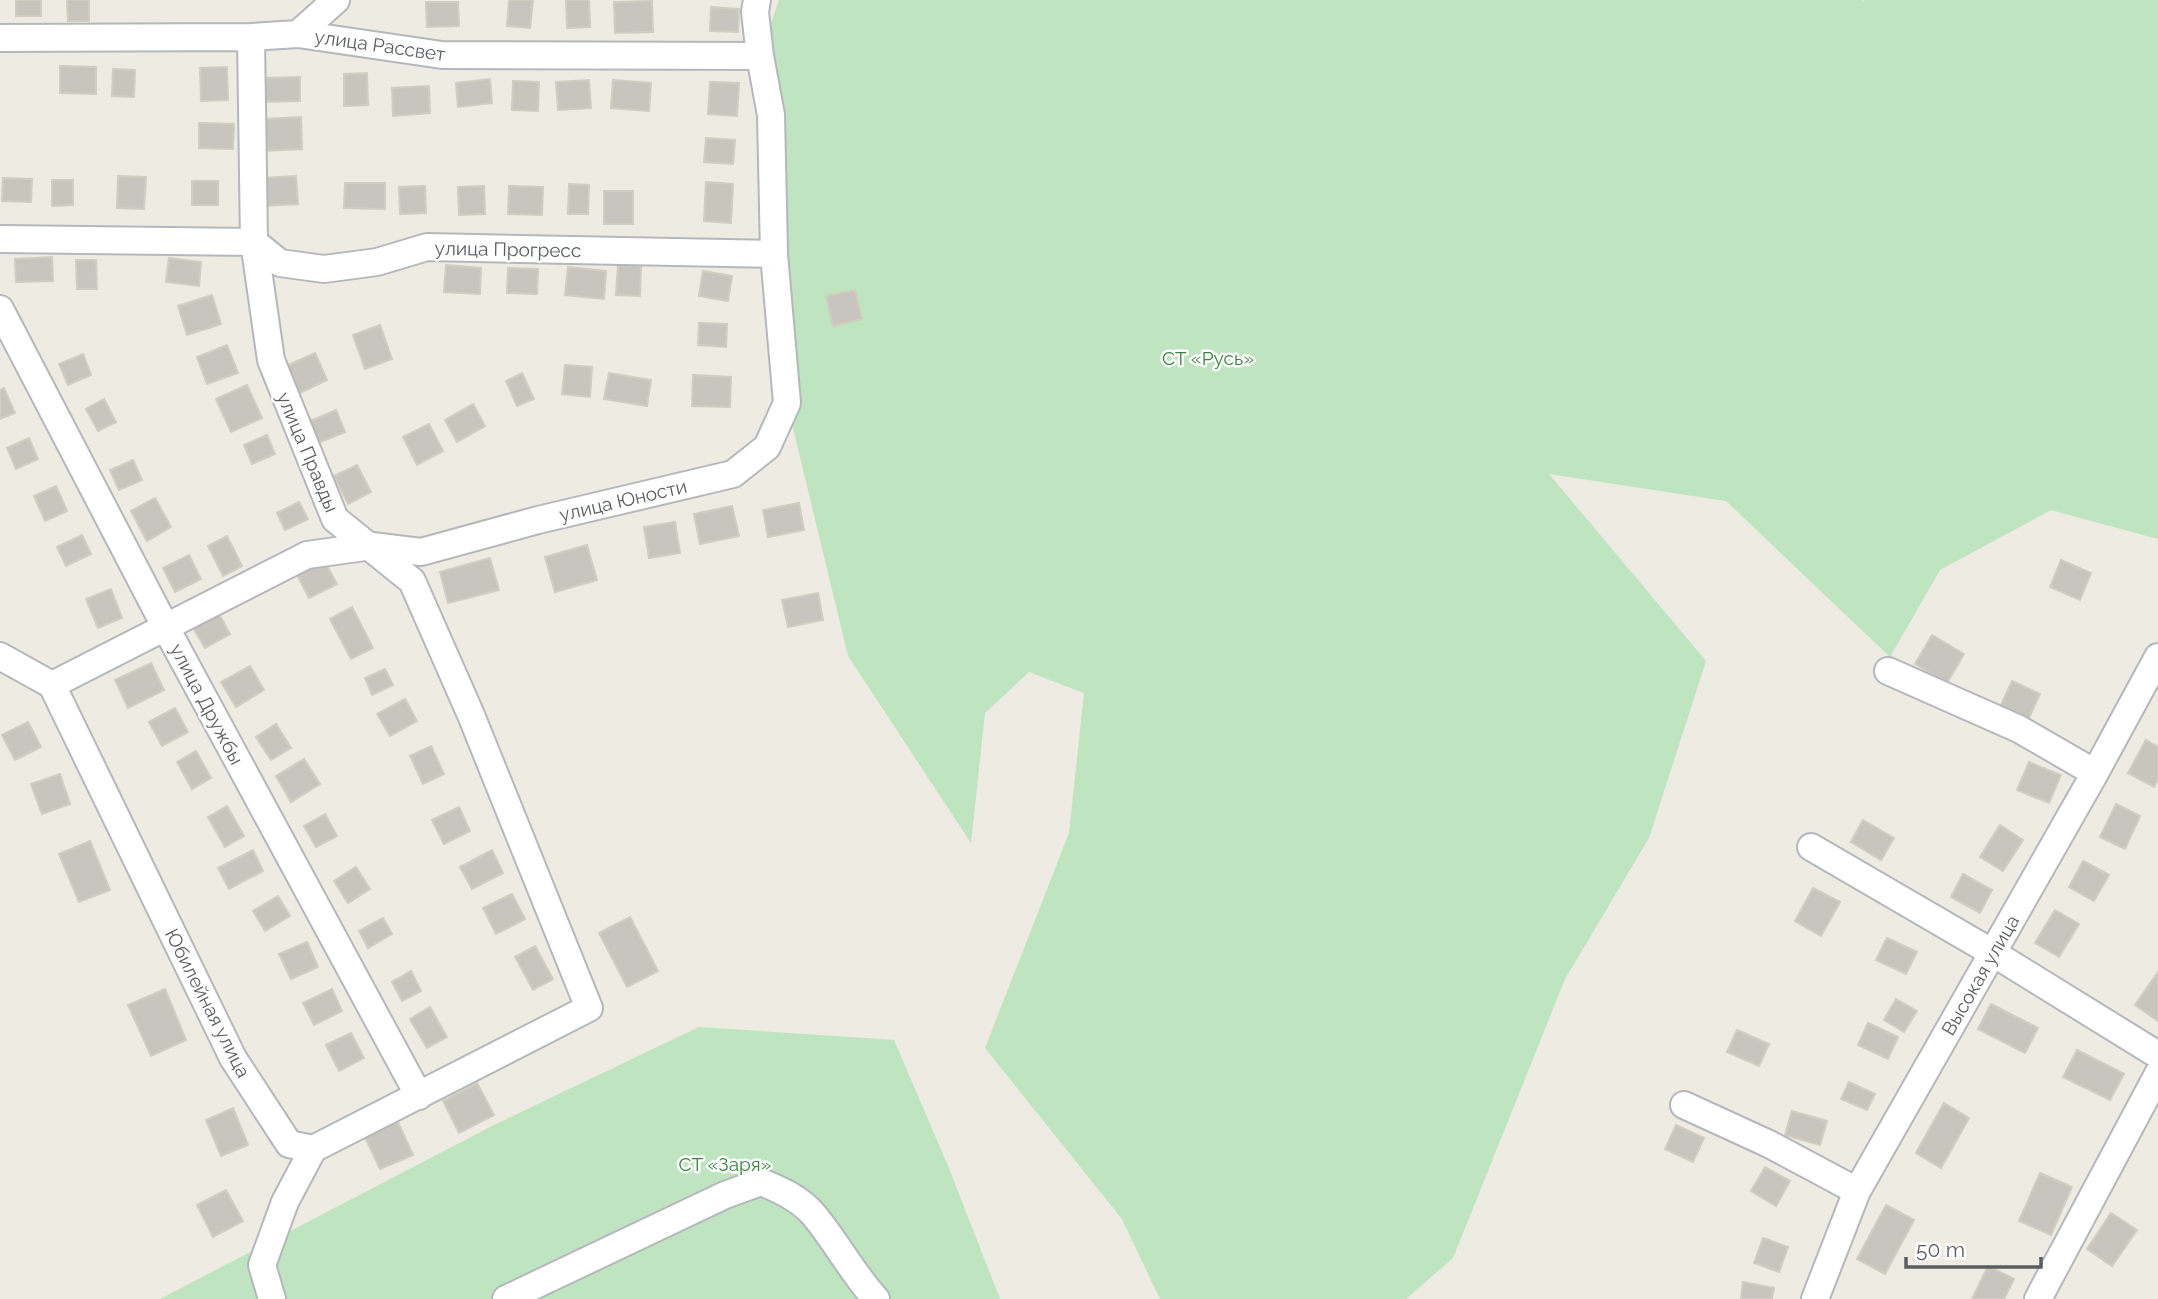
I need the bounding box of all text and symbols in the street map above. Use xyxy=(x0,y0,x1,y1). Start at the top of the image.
street label: улица Рассвет xyxy=(313,25,447,65)
street label: улица Прогресс xyxy=(435,237,581,261)
park label: СТ «Русь» xyxy=(1162,347,1254,369)
street label: улица Правды xyxy=(273,389,343,515)
street label: улица Юности xyxy=(557,475,689,525)
street label: улица Дружбы xyxy=(166,640,248,768)
street label: Высокая улица xyxy=(1937,911,2023,1039)
street label: Юбилейная улица xyxy=(161,925,255,1081)
park label: СТ «Заря» xyxy=(679,1153,772,1175)
scale bar xyxy=(1906,1226,2041,1270)
text: 50 m xyxy=(1916,1237,1965,1262)

